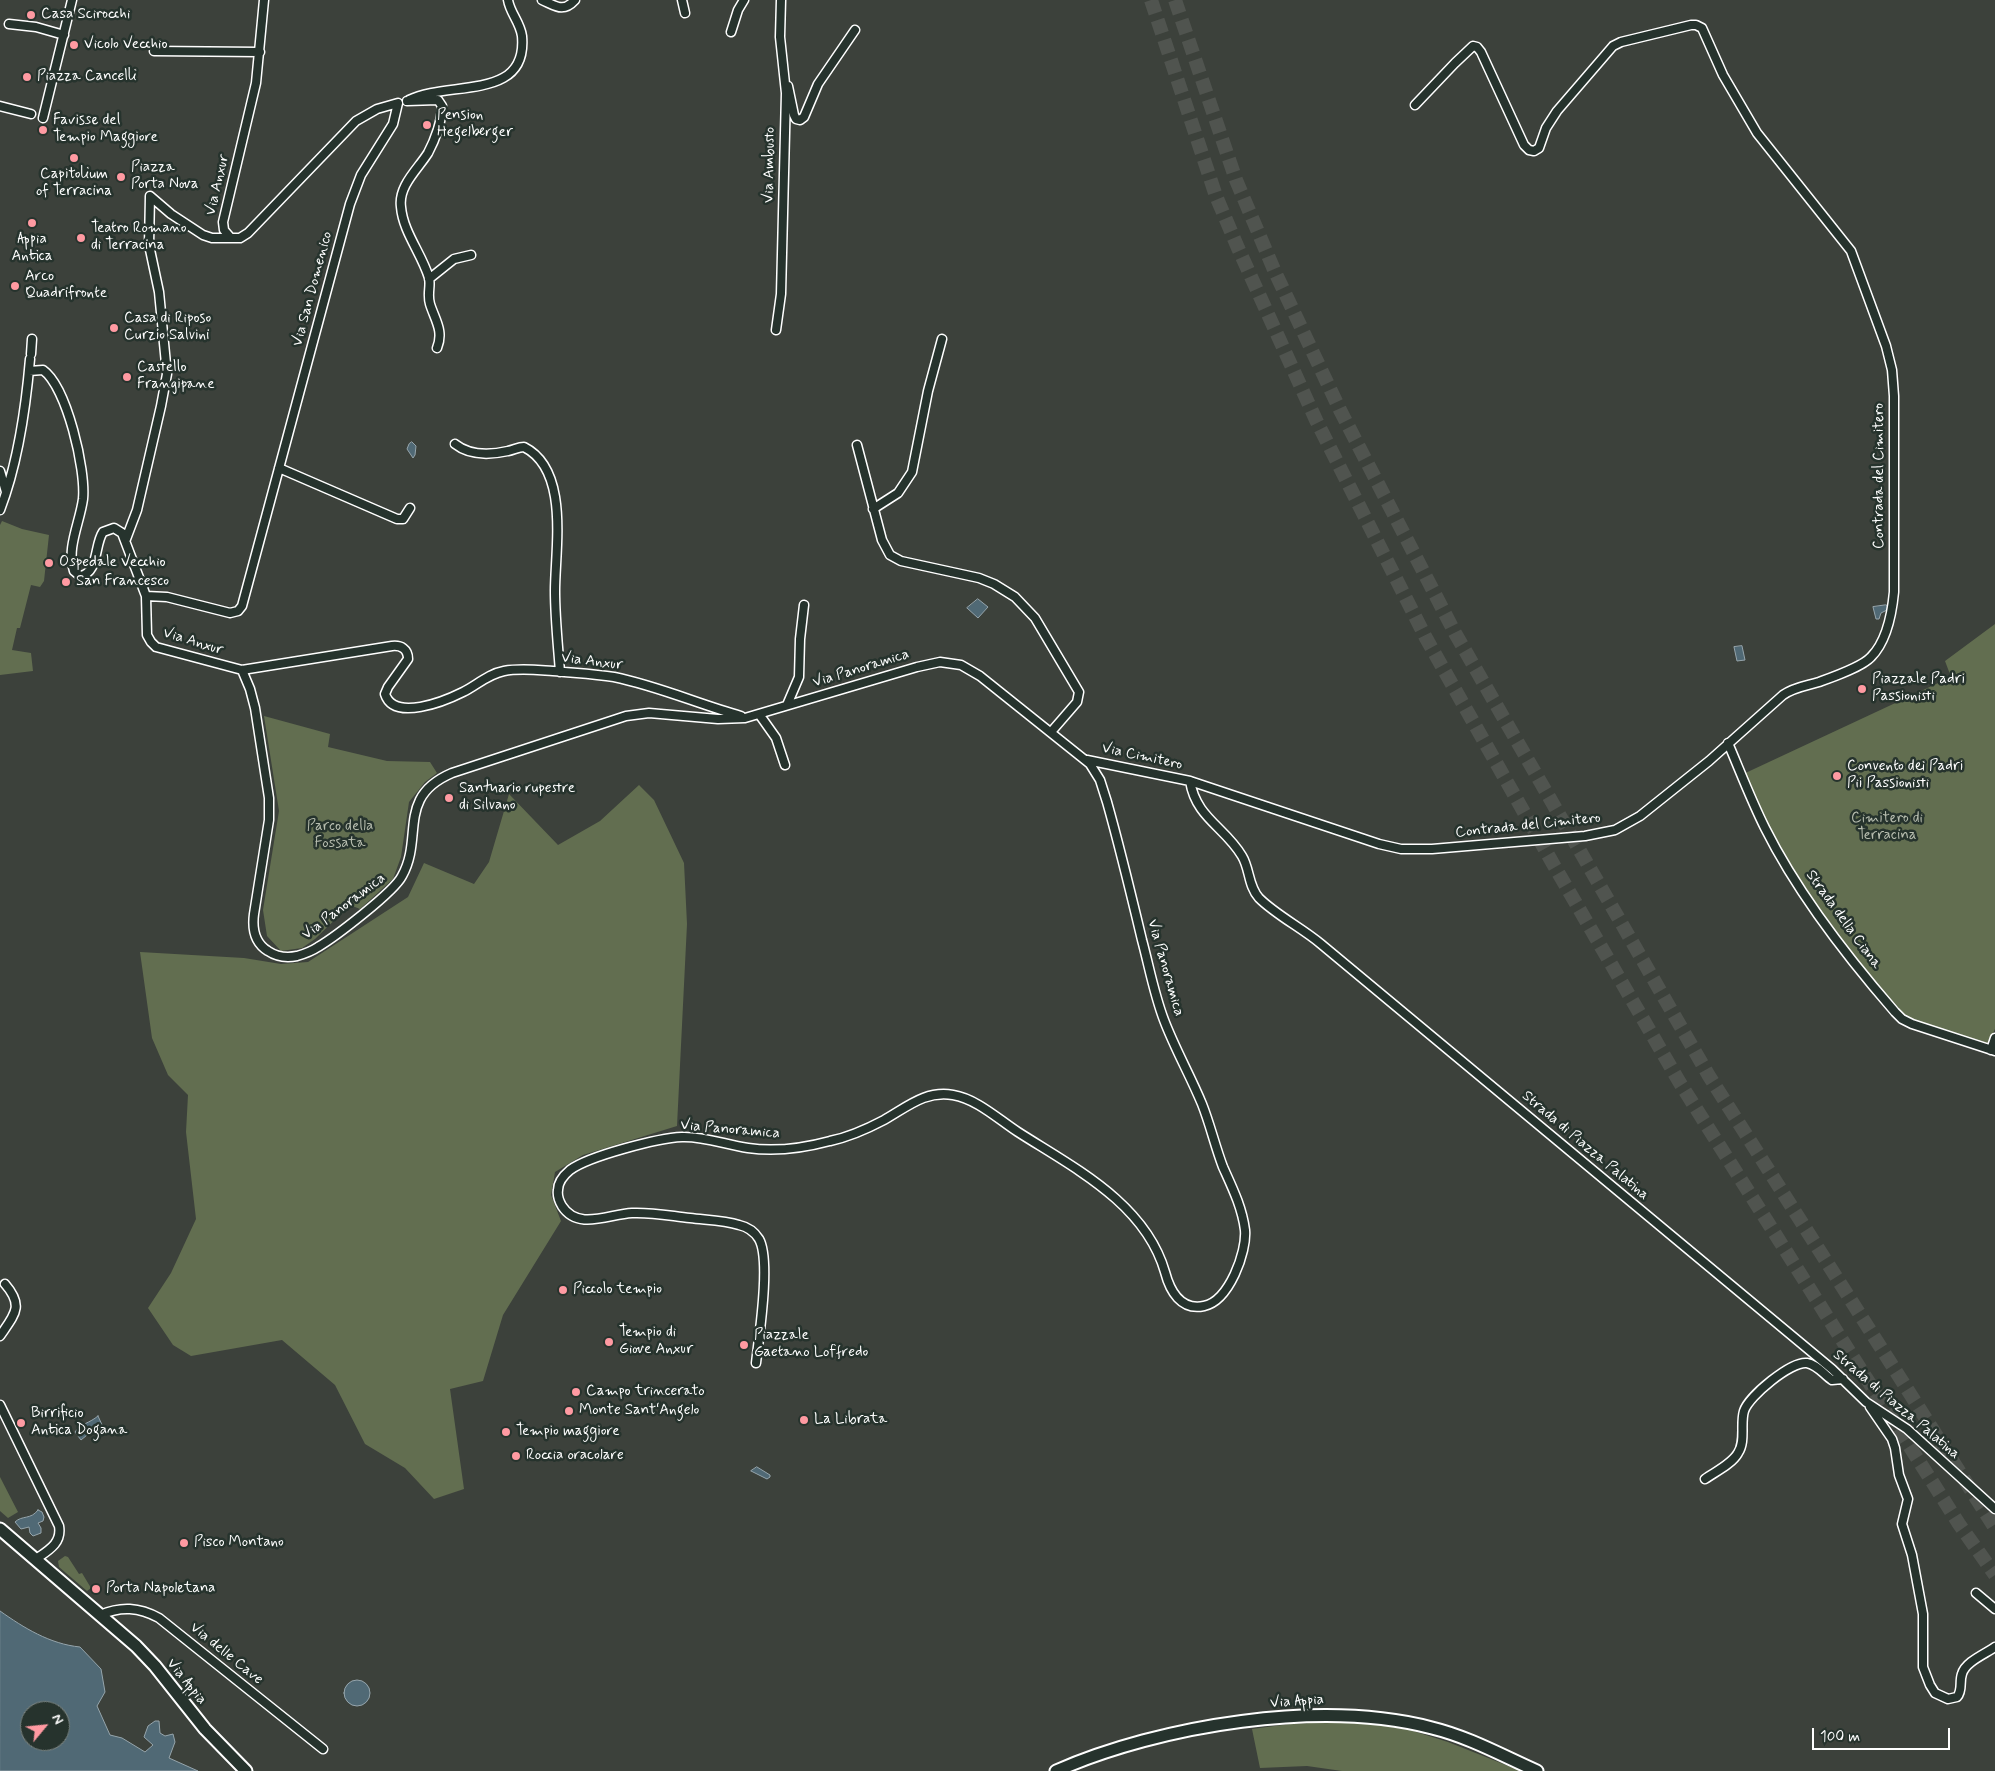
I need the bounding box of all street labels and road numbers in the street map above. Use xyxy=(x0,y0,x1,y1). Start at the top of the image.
street label: Via Ambusto xyxy=(760,127,780,203)
street label: Via Anxur xyxy=(202,153,234,217)
street label: Via San Domenico xyxy=(289,230,337,348)
street label: Contrada del Cimitero xyxy=(1871,403,1889,549)
street label: Via Anxur xyxy=(161,624,225,660)
street label: Via Panoramica xyxy=(811,646,911,692)
street label: Via Anxur xyxy=(560,649,624,675)
street label: Via Cimitero xyxy=(1100,740,1184,774)
street label: Contrada del Cimitero xyxy=(1455,809,1601,843)
street label: Strada della Ciana xyxy=(1801,867,1885,973)
street label: Via Panoramica xyxy=(299,870,389,944)
street label: Via Panoramica xyxy=(1143,918,1187,1018)
street label: Strada di Piazza Palatina xyxy=(1518,1088,1652,1204)
street label: Via Panoramica xyxy=(679,1117,781,1143)
street label: Strada di Piazza Palatina xyxy=(1829,1347,1963,1463)
street label: Via delle Cave xyxy=(186,1619,266,1689)
street label: Via Appia xyxy=(162,1655,210,1709)
street label: Via Appia xyxy=(1269,1691,1325,1713)

